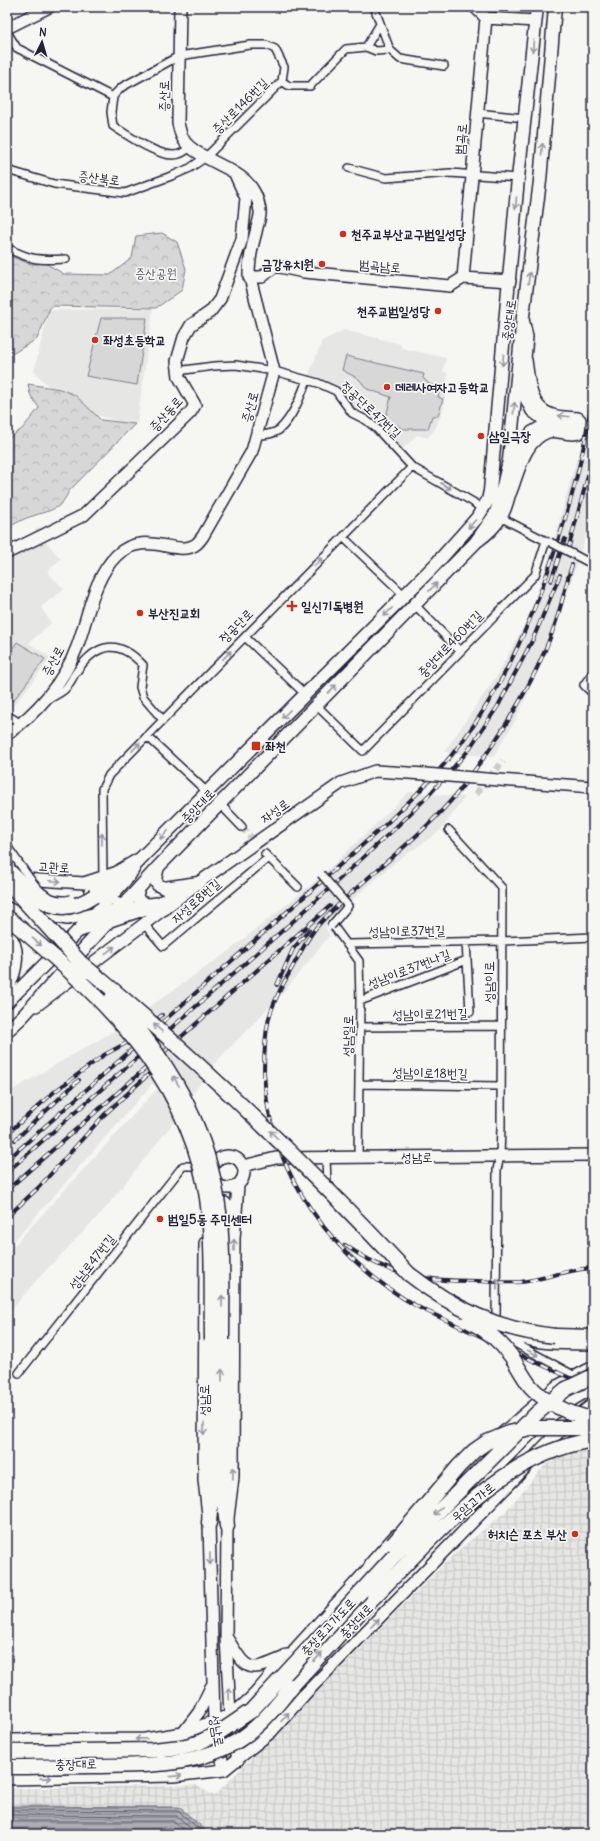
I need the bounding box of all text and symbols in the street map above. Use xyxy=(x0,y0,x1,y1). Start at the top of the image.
north arrow xyxy=(22,22,62,62)
text: N xyxy=(38,25,47,39)
one-way arrow xyxy=(529,39,536,52)
street label: 증산로146번길 xyxy=(208,74,272,138)
street label: 증산로 xyxy=(155,80,173,112)
street label: 범곡로 xyxy=(451,123,471,155)
one-way arrow xyxy=(539,143,546,156)
street label: 증산북로 xyxy=(77,167,121,189)
one-way arrow xyxy=(512,196,520,209)
place label: 천주교부산교구범일성당 xyxy=(351,226,467,243)
marker: 천주교부산교구범일성당 xyxy=(338,229,348,239)
place label: 금강유치원 xyxy=(262,256,314,273)
street label: 범곡남로 xyxy=(358,256,402,276)
marker: 금강유치원 xyxy=(317,259,327,269)
park label: 증산공원 xyxy=(135,265,177,282)
one-way arrow xyxy=(525,272,533,285)
street label: 중앙대로 xyxy=(498,298,520,342)
place label: 천주교범일성당 xyxy=(357,303,431,320)
marker: 천주교범일성당 xyxy=(433,306,443,316)
place label: 좌성초등학교 xyxy=(103,332,166,349)
marker: 좌성초등학교 xyxy=(90,335,100,345)
one-way arrow xyxy=(499,353,506,366)
street label: 정공단로47번길 xyxy=(337,378,405,442)
place label: 데레사여자고등학교 xyxy=(395,379,489,396)
marker: 데레사여자고등학교 xyxy=(382,382,392,392)
street label: 증산로 xyxy=(238,390,262,424)
street label: 증산동로 xyxy=(146,393,186,435)
one-way arrow xyxy=(510,402,518,415)
one-way arrow xyxy=(558,412,571,420)
place label: 삼일극장 xyxy=(488,428,531,445)
marker: 삼일극장 xyxy=(476,431,486,441)
one-way arrow xyxy=(440,483,452,491)
one-way arrow xyxy=(467,519,476,530)
one-way arrow xyxy=(314,557,323,567)
one-way arrow xyxy=(428,582,438,592)
place label: 일신기독병원 xyxy=(301,598,364,615)
marker: 일신기독병원 xyxy=(286,600,298,612)
place label: 부산진교회 xyxy=(148,605,200,622)
street label: 정공단로 xyxy=(215,605,257,647)
one-way arrow xyxy=(383,607,393,617)
street label: 중앙대로460번길 xyxy=(414,607,486,681)
marker: 부산진교회 xyxy=(135,608,145,618)
street label: 증산로 xyxy=(38,643,68,679)
one-way arrow xyxy=(222,650,232,660)
one-way arrow xyxy=(327,684,337,694)
one-way arrow xyxy=(281,709,291,719)
place label: 좌천 xyxy=(265,738,286,755)
marker: 좌천 xyxy=(250,740,262,752)
one-way arrow xyxy=(131,742,141,752)
street label: 중앙대로 xyxy=(177,785,219,827)
street label: 자성로 xyxy=(257,795,293,827)
one-way arrow xyxy=(159,830,169,840)
one-way arrow xyxy=(98,833,106,846)
street label: 고관로 xyxy=(38,858,70,876)
street label: 자성로8번길 xyxy=(168,875,224,927)
one-way arrow xyxy=(48,877,61,885)
street label: 성남이로37번길 xyxy=(369,922,445,940)
one-way arrow xyxy=(32,937,42,946)
street label: 성남이로37번나길 xyxy=(365,945,453,993)
one-way arrow xyxy=(104,946,115,954)
street label: 성남이로 xyxy=(481,961,498,1003)
street label: 성남이로21번길 xyxy=(392,1005,468,1023)
street label: 성남일로 xyxy=(339,1015,357,1057)
one-way arrow xyxy=(152,1024,163,1033)
street label: 성남이로18번길 xyxy=(392,1064,468,1082)
one-way arrow xyxy=(171,1075,179,1087)
one-way arrow xyxy=(269,1130,279,1140)
street label: 성남로 xyxy=(401,1149,433,1166)
place label: 범일5동 주민센터 xyxy=(168,1211,252,1228)
marker: 범일5동 주민센터 xyxy=(155,1214,165,1224)
street label: 성남로47번길 xyxy=(65,1231,119,1293)
one-way arrow xyxy=(230,1239,238,1252)
one-way arrow xyxy=(493,1278,501,1291)
one-way arrow xyxy=(218,1295,226,1308)
one-way arrow xyxy=(527,1349,539,1357)
one-way arrow xyxy=(218,1369,226,1382)
street label: 성남로 xyxy=(196,1384,213,1416)
one-way arrow xyxy=(200,1422,208,1435)
one-way arrow xyxy=(229,1467,237,1480)
street label: 우암고가로 xyxy=(447,1479,499,1525)
one-way arrow xyxy=(433,1506,443,1516)
place label: 허치슨 포츠 부산 xyxy=(488,1526,568,1543)
marker: 허치슨 포츠 부산 xyxy=(570,1529,580,1539)
one-way arrow xyxy=(206,1552,213,1565)
street label: 충장로고가도로 xyxy=(297,1594,359,1660)
street label: 충장대로 xyxy=(335,1600,377,1642)
one-way arrow xyxy=(370,1618,379,1628)
one-way arrow xyxy=(314,1652,323,1662)
one-way arrow xyxy=(226,1688,233,1701)
one-way arrow xyxy=(280,1712,289,1722)
street label: 성남로 xyxy=(206,1714,228,1748)
one-way arrow xyxy=(135,1735,148,1743)
street label: 충장대로 xyxy=(55,1755,97,1773)
one-way arrow xyxy=(169,1772,182,1779)
one-way arrow xyxy=(39,1774,52,1782)

